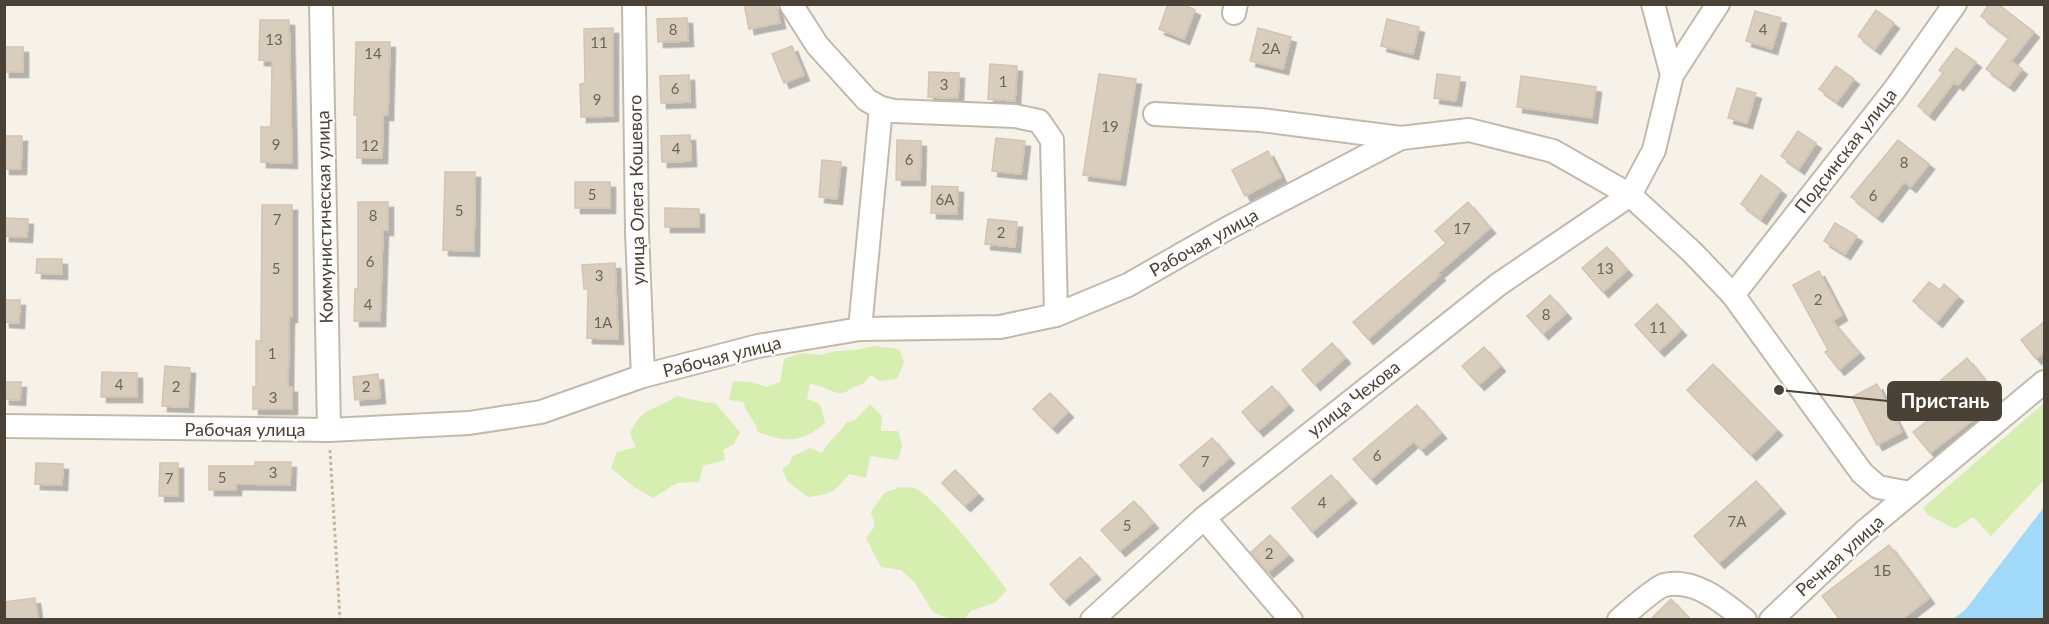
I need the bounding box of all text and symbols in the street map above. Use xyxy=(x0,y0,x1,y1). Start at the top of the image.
house number: 8 xyxy=(669,20,677,38)
house number: 4 xyxy=(1759,20,1768,38)
house number: 13 xyxy=(265,30,283,48)
house number: 11 xyxy=(590,33,608,51)
house number: 2А xyxy=(1262,39,1281,57)
house number: 14 xyxy=(364,44,382,62)
house number: 1 xyxy=(999,72,1007,90)
house number: 3 xyxy=(940,75,948,93)
house number: 6 xyxy=(671,79,680,97)
street label: Подсинская улица xyxy=(1790,84,1901,217)
house number: 9 xyxy=(593,90,601,108)
street label: улица Олега Кошевого xyxy=(623,95,649,285)
street label: Коммунистическая улица xyxy=(311,110,337,324)
house number: 19 xyxy=(1101,117,1119,135)
house number: 9 xyxy=(272,135,280,153)
house number: 12 xyxy=(361,136,379,154)
house number: 4 xyxy=(672,139,681,157)
house number: 6 xyxy=(905,150,914,168)
house number: 8 xyxy=(1900,153,1908,171)
house number: 5 xyxy=(588,185,596,203)
house number: 6 xyxy=(1869,186,1878,204)
house number: 6А xyxy=(936,190,955,208)
house number: 5 xyxy=(455,201,463,219)
street label: Рабочая улица xyxy=(1145,203,1262,281)
house number: 8 xyxy=(369,206,377,224)
house number: 7 xyxy=(273,210,282,228)
house number: 17 xyxy=(1453,219,1471,237)
house number: 2 xyxy=(997,223,1005,241)
house number: 6 xyxy=(366,252,375,270)
house number: 5 xyxy=(272,259,280,277)
house number: 13 xyxy=(1596,259,1614,277)
house number: 3 xyxy=(595,266,603,284)
house number: 2 xyxy=(1814,290,1822,308)
house number: 4 xyxy=(364,295,373,313)
house number: 8 xyxy=(1542,305,1550,323)
house number: 1А xyxy=(594,313,613,331)
house number: 11 xyxy=(1649,318,1667,336)
street label: Рабочая улица xyxy=(660,331,783,381)
house number: 1 xyxy=(268,344,276,362)
street label: улица Чехова xyxy=(1303,355,1404,441)
house number: 4 xyxy=(115,375,124,393)
house number: 2 xyxy=(172,377,180,395)
house number: 2 xyxy=(362,377,370,395)
callout: Пристань xyxy=(1888,382,2001,420)
house number: 3 xyxy=(269,388,277,406)
text: Пристань xyxy=(1901,388,1990,412)
street label: Рабочая улица xyxy=(184,418,306,440)
house number: 6 xyxy=(1373,446,1382,464)
house number: 7 xyxy=(1201,452,1210,470)
house number: 3 xyxy=(269,463,277,481)
house number: 5 xyxy=(218,468,226,486)
house number: 7 xyxy=(165,469,174,487)
house number: 4 xyxy=(1318,493,1327,511)
street label: Речная улица xyxy=(1791,510,1888,601)
house number: 7А xyxy=(1728,512,1747,530)
house number: 5 xyxy=(1123,516,1131,534)
house number: 2 xyxy=(1265,544,1273,562)
house number: 1Б xyxy=(1873,561,1891,579)

